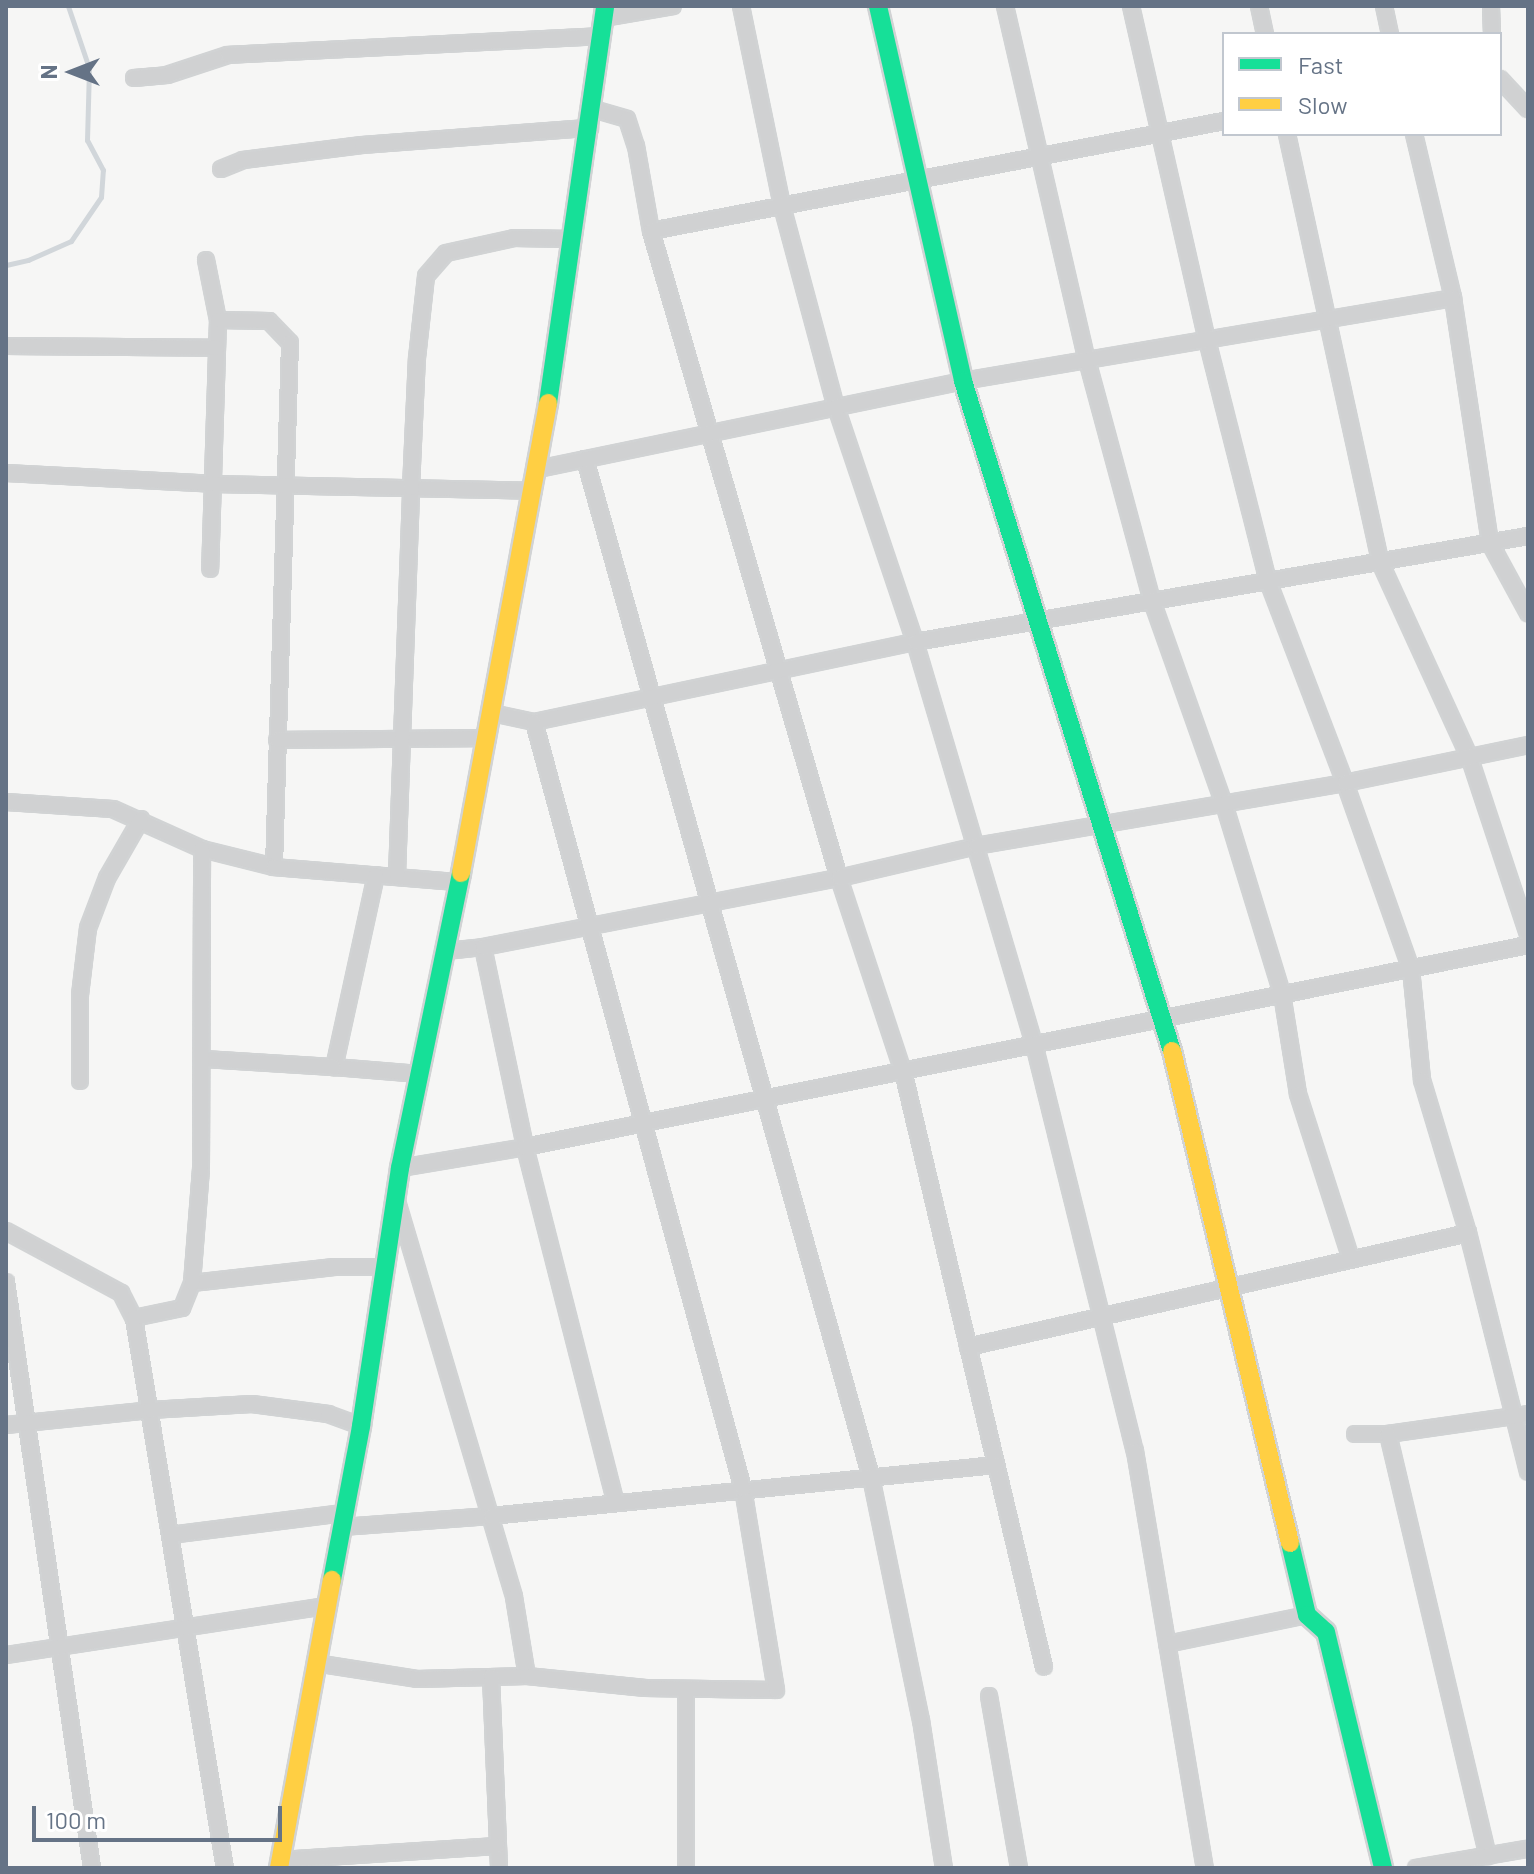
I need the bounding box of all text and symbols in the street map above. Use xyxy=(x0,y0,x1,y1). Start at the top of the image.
north arrow xyxy=(32,32,112,112)
legend xyxy=(1222,32,1502,136)
text: Fast xyxy=(1298,50,1343,79)
text: N xyxy=(35,65,61,79)
text: Slow xyxy=(1298,90,1347,119)
scale bar xyxy=(36,1790,286,1840)
text: 100 m xyxy=(46,1805,106,1834)

